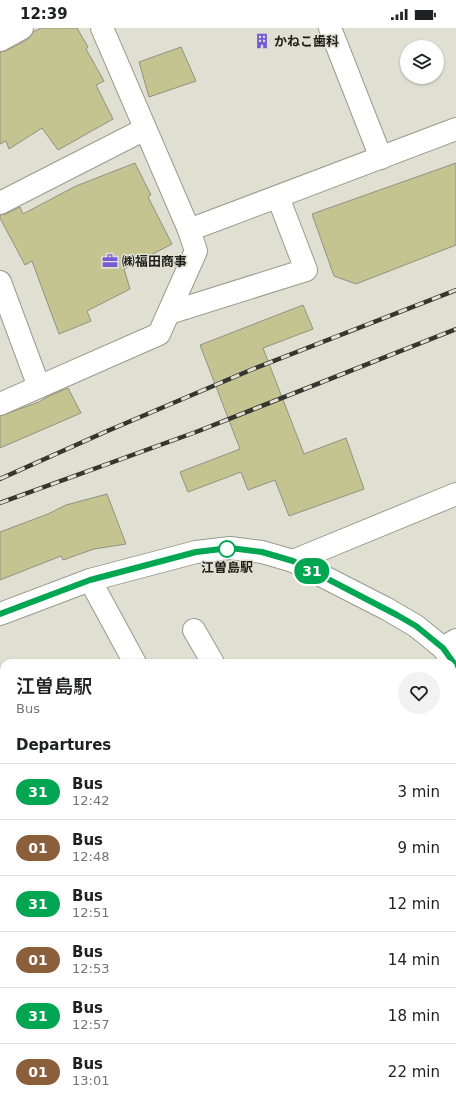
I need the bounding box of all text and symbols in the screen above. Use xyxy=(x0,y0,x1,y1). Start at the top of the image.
text: 12:39 xyxy=(20,5,68,23)
building icon: かねこ歯科 xyxy=(253,32,271,50)
place label: かねこ歯科 xyxy=(274,34,339,49)
map controls xyxy=(400,40,444,84)
button: layers xyxy=(400,40,444,84)
office icon: ㈱福田商事 xyxy=(101,252,119,270)
place label: ㈱福田商事 xyxy=(122,254,187,269)
marker: 江曽島駅 xyxy=(218,540,236,558)
line badge: 31 xyxy=(294,558,330,584)
place label: 江曽島駅 xyxy=(201,560,253,575)
text: 31 xyxy=(302,563,322,579)
button: heart xyxy=(398,672,440,714)
text: 江曽島駅 xyxy=(16,675,92,697)
text: Bus xyxy=(16,701,40,716)
text: Departures xyxy=(16,736,111,754)
text: Bus xyxy=(72,775,103,793)
text: 3 min xyxy=(397,783,440,801)
text: 31 xyxy=(28,784,48,800)
text: 12:42 xyxy=(72,793,109,808)
text: Bus xyxy=(72,831,103,849)
text: 9 min xyxy=(397,839,440,857)
text: 01 xyxy=(28,840,48,856)
text: 12:48 xyxy=(72,849,109,864)
text: Bus xyxy=(72,887,103,905)
text: 12 min xyxy=(388,895,440,913)
text: 31 xyxy=(28,896,48,912)
text: 12:51 xyxy=(72,905,109,920)
text: Bus xyxy=(72,943,103,961)
text: 14 min xyxy=(388,951,440,969)
text: 01 xyxy=(28,952,48,968)
text: 12:53 xyxy=(72,961,109,976)
text: Bus xyxy=(72,999,103,1017)
text: 18 min xyxy=(388,1007,440,1025)
text: 31 xyxy=(28,1008,48,1024)
text: 12:57 xyxy=(72,1017,109,1032)
text: Bus xyxy=(72,1055,103,1073)
text: 22 min xyxy=(388,1063,440,1081)
text: 01 xyxy=(28,1064,48,1080)
text: 13:01 xyxy=(72,1073,109,1088)

